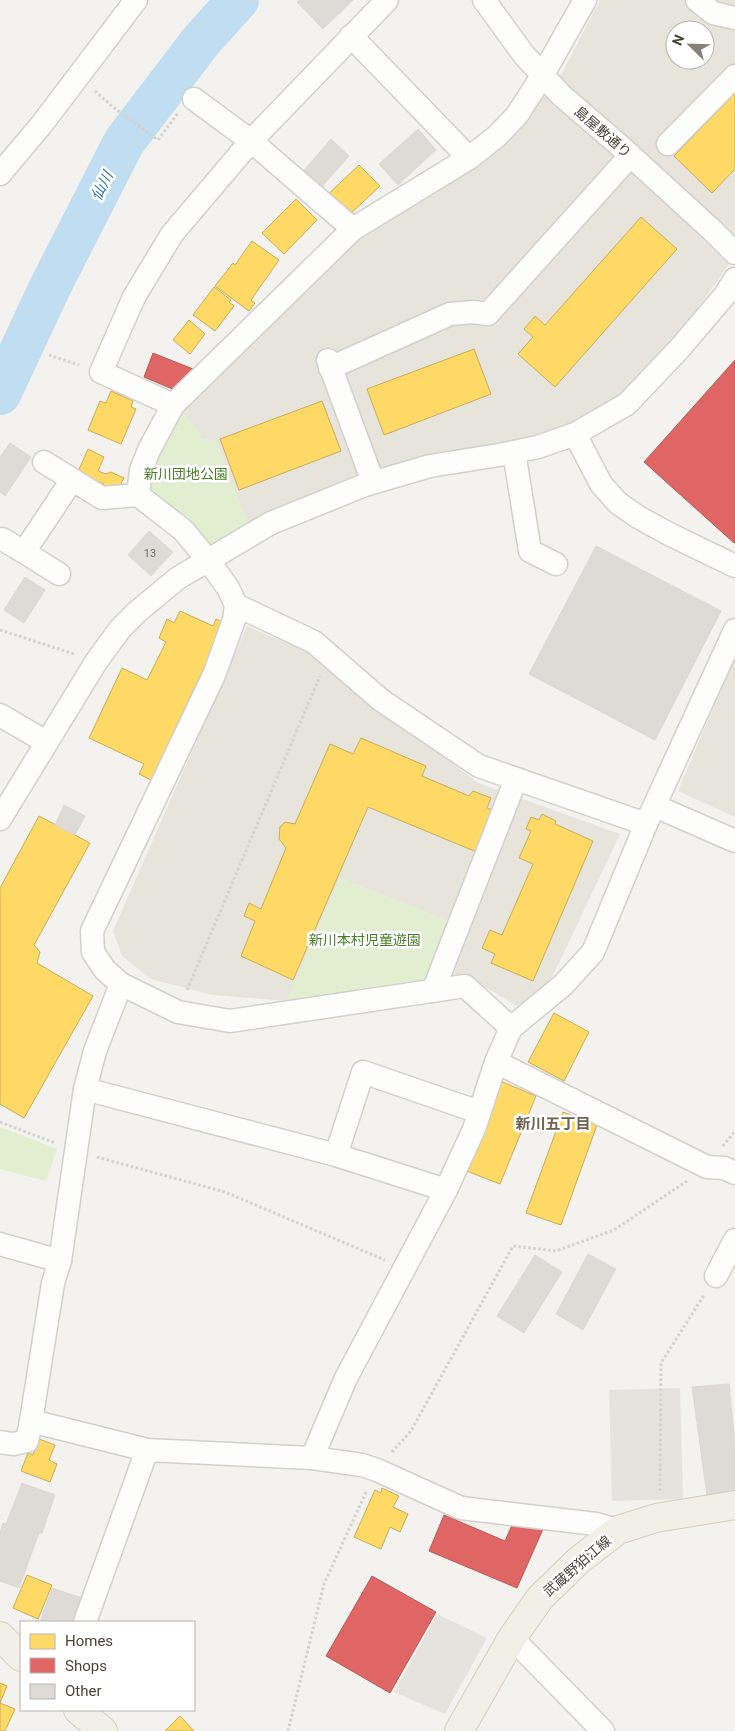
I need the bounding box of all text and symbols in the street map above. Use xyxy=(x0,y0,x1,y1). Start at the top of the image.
north arrow xyxy=(665,20,715,70)
text: N xyxy=(669,32,687,48)
street label: 島屋敷通り xyxy=(571,103,635,161)
water label: 仙川 xyxy=(87,167,118,203)
park label: 新川団地公園 xyxy=(144,466,228,482)
house number: 13 xyxy=(144,547,156,560)
park label: 新川本村児童遊園 xyxy=(309,932,421,948)
district label: 新川五丁目 xyxy=(515,1115,591,1133)
street label: 武蔵野狛江線 xyxy=(540,1532,614,1600)
legend xyxy=(20,1621,195,1711)
text: Homes xyxy=(65,1632,113,1650)
text: Shops xyxy=(65,1657,107,1675)
text: Other xyxy=(65,1682,102,1700)

